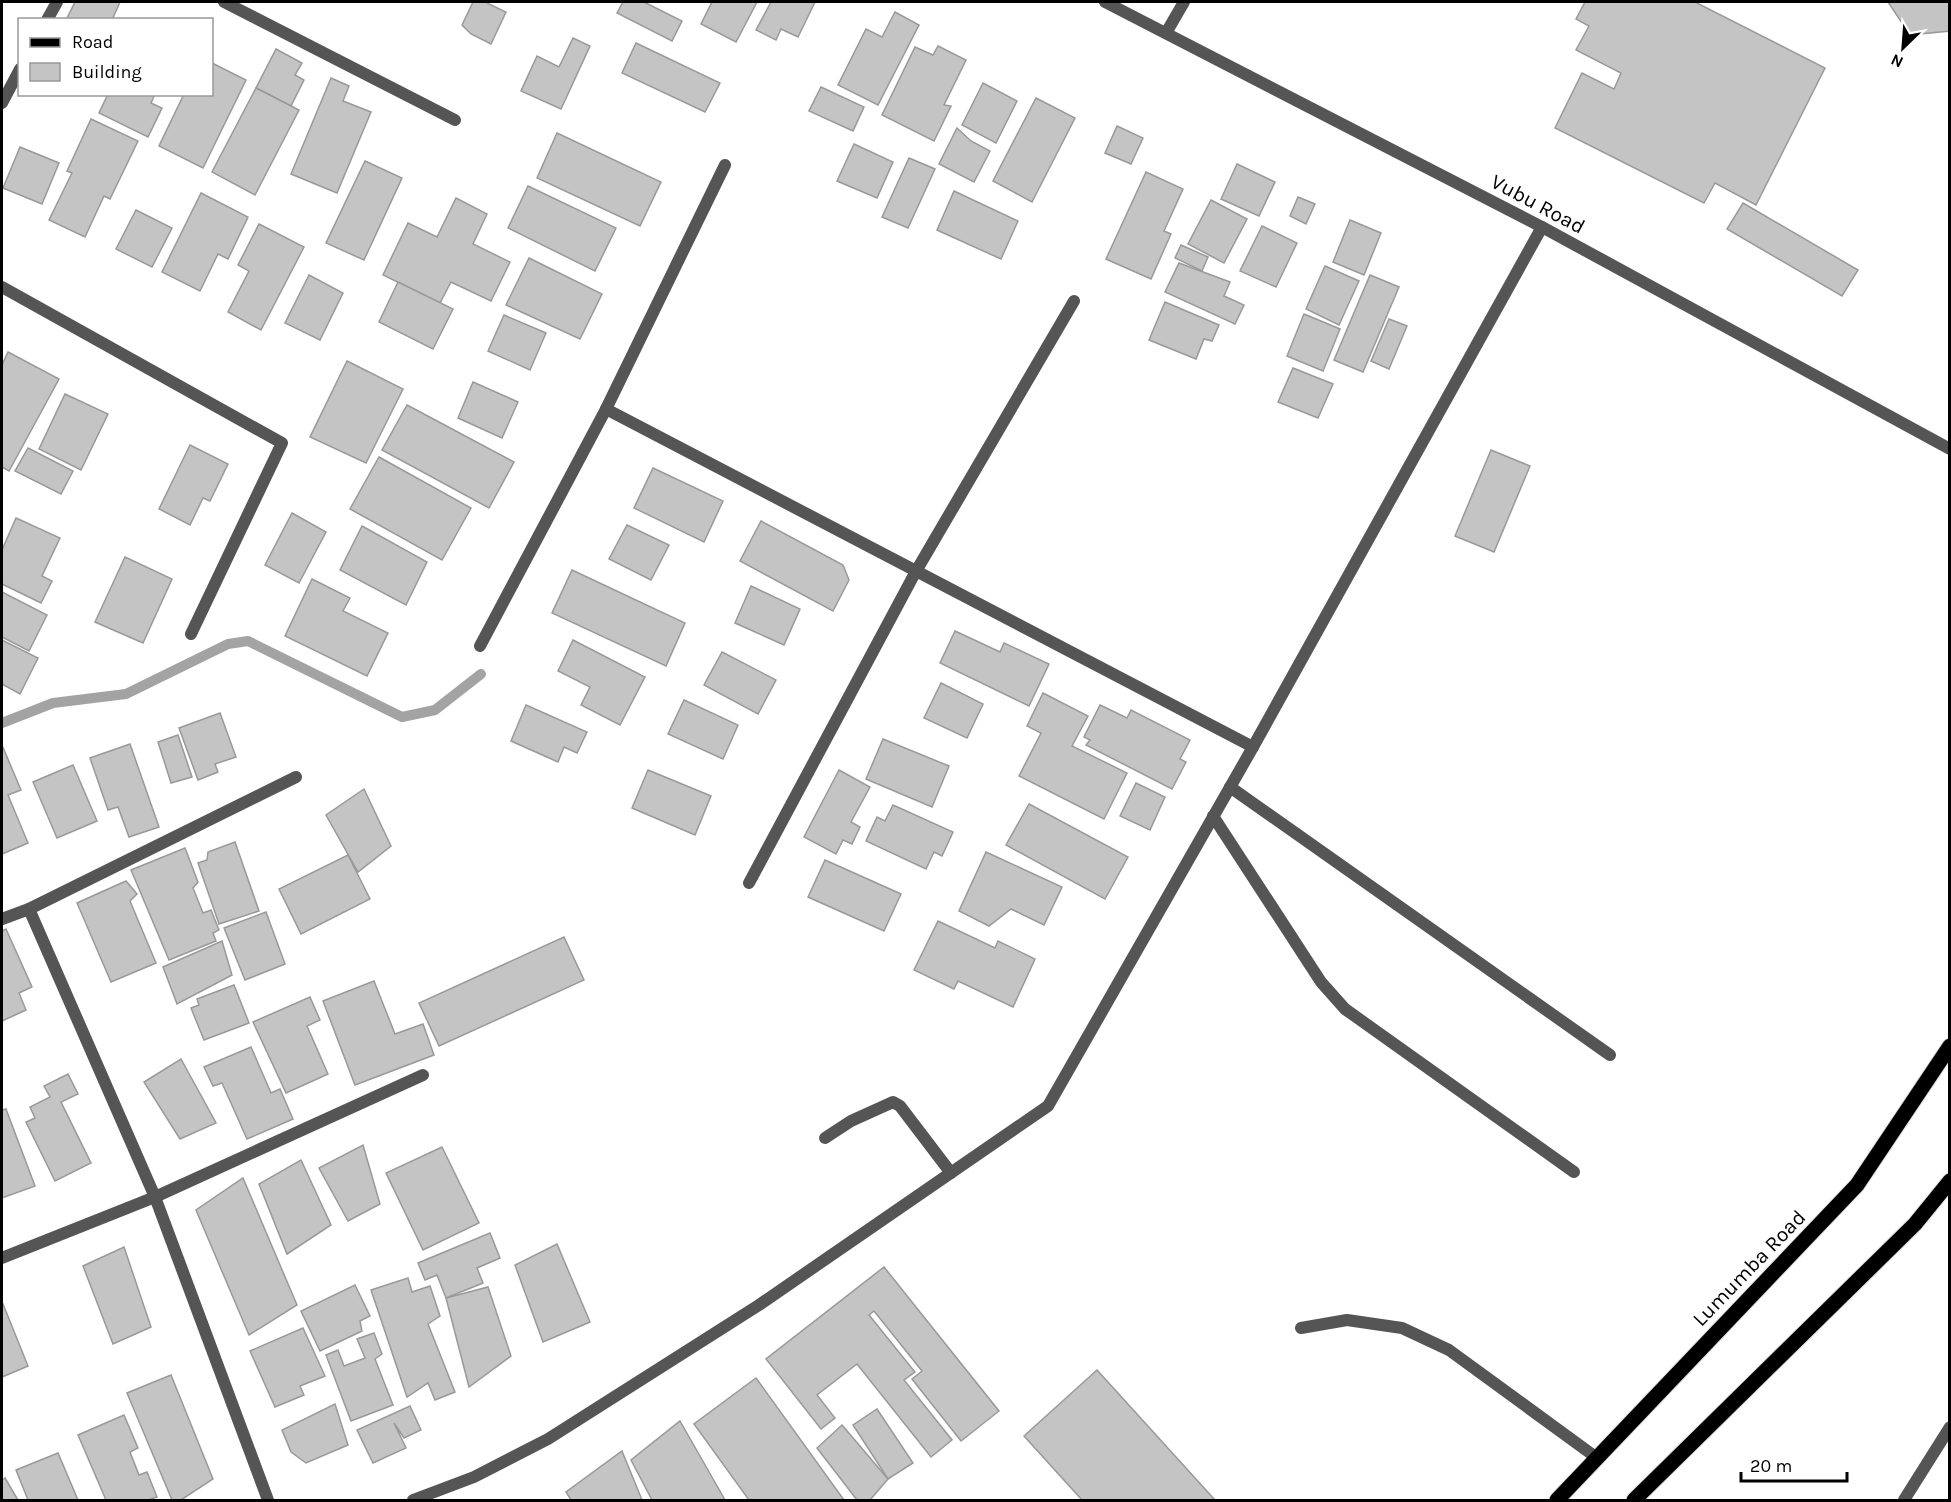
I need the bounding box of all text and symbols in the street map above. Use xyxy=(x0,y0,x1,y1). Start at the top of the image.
legend xyxy=(18,18,213,96)
north arrow xyxy=(1873,18,1933,78)
text: Road xyxy=(72,31,113,53)
text: N xyxy=(1888,50,1906,72)
text: Building xyxy=(72,61,142,83)
street label: Vubu Road xyxy=(1487,169,1589,239)
street label: Lumumba Road xyxy=(1688,1205,1810,1331)
scale bar xyxy=(1741,1445,1848,1483)
text: 20 m xyxy=(1750,1455,1792,1477)

